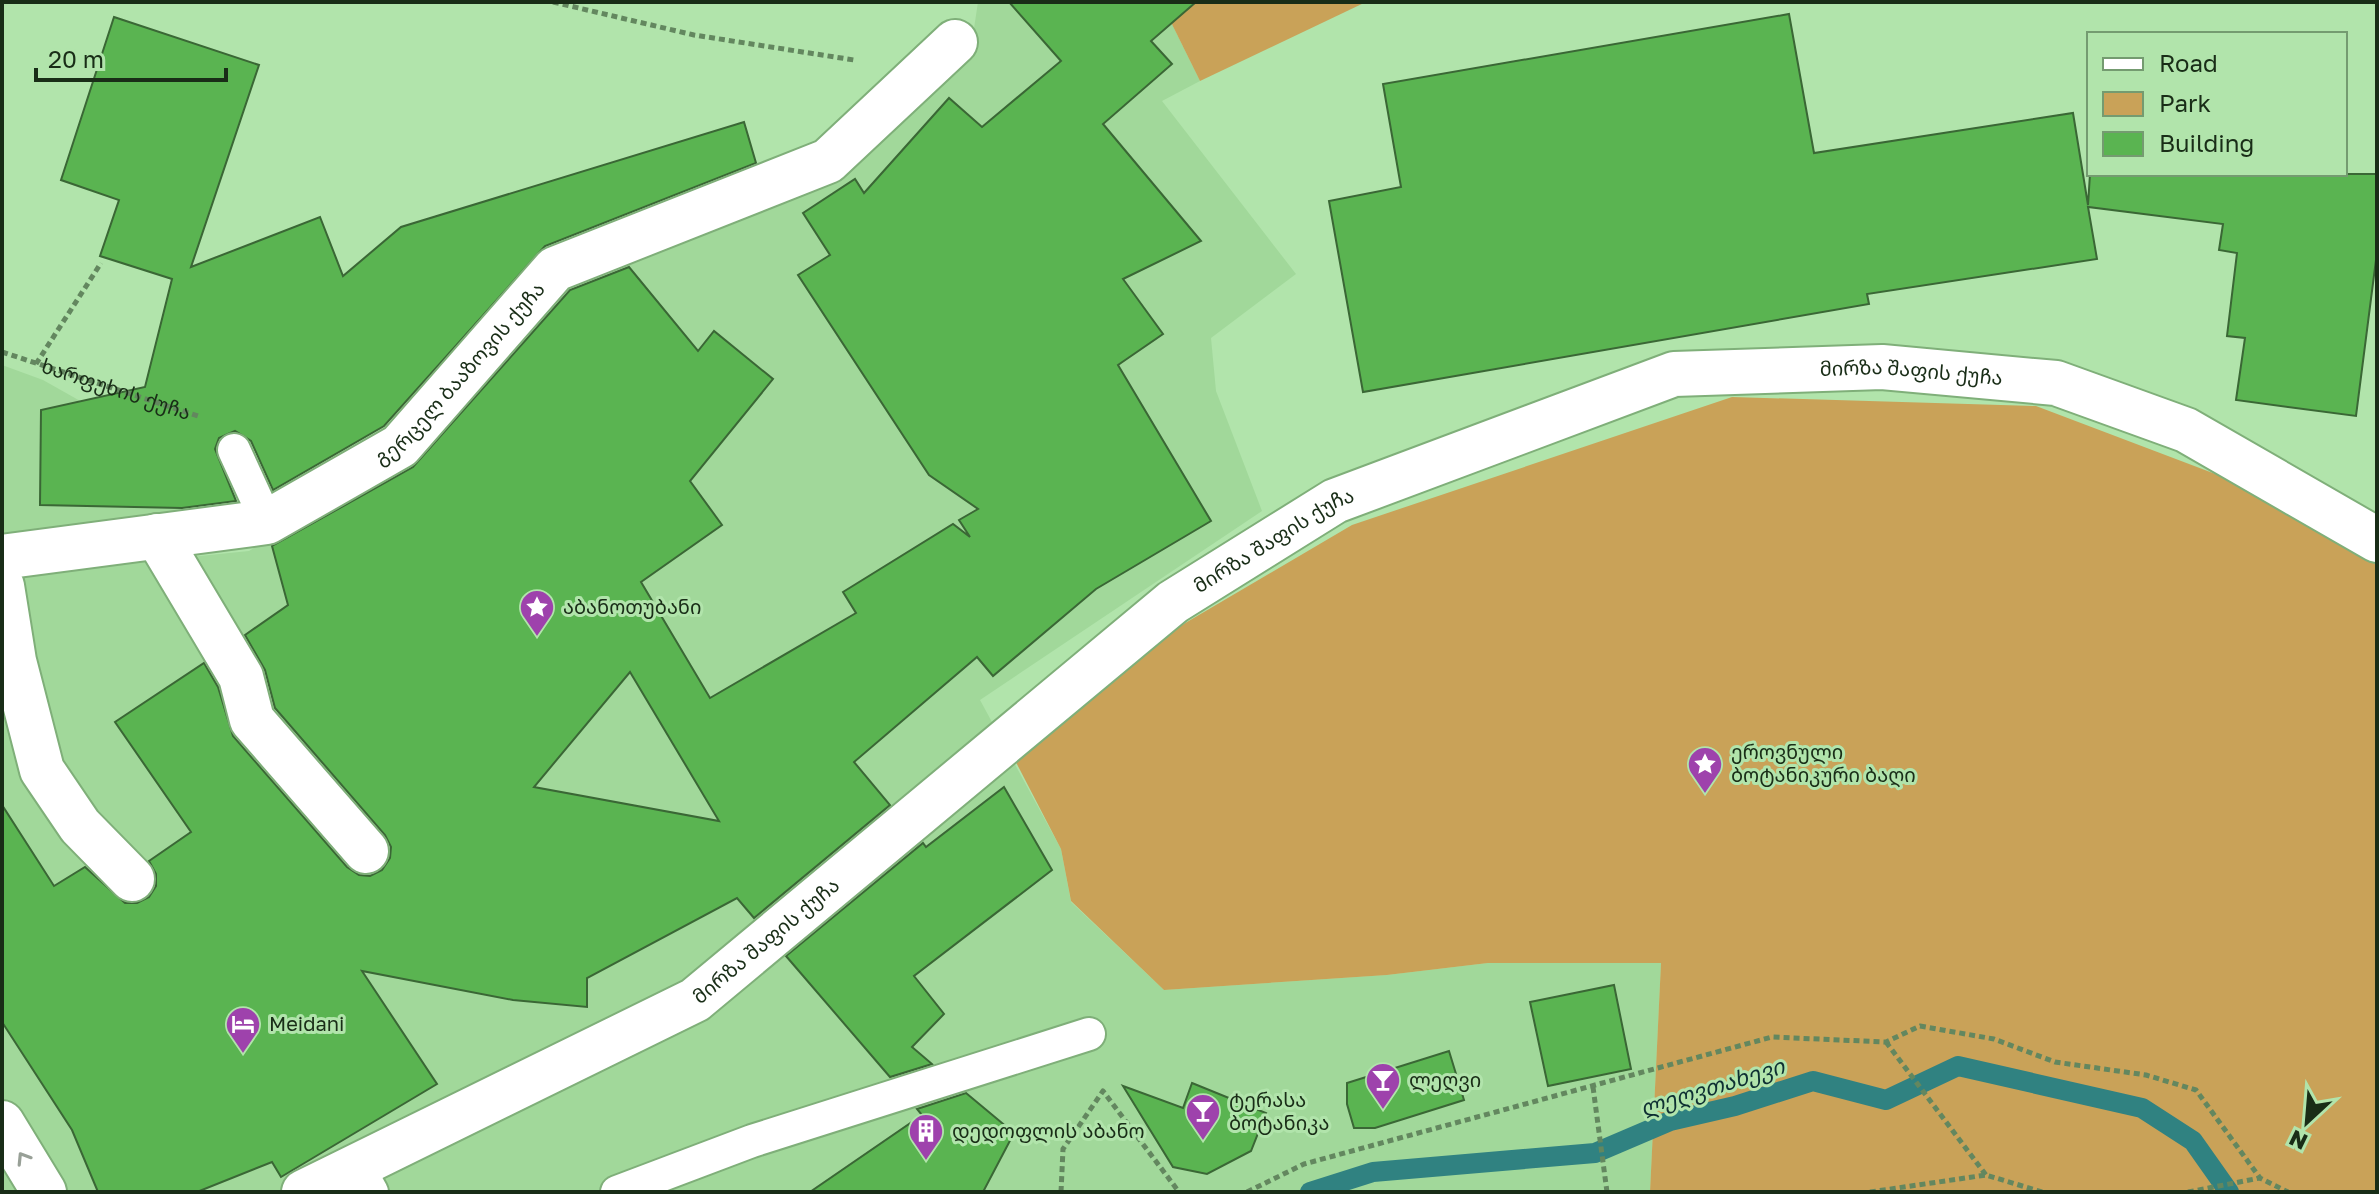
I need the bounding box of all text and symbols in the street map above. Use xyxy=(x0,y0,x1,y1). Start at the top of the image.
scale bar xyxy=(36,32,226,82)
legend xyxy=(2087,32,2347,176)
text: 20 m xyxy=(48,44,104,73)
text: Road xyxy=(2159,48,2218,77)
text: Park xyxy=(2159,88,2211,117)
text: Building xyxy=(2159,128,2254,157)
street label: გერცელ ბააზოვის ქუჩა xyxy=(370,277,549,470)
street label: ხარფუხის ქუჩა xyxy=(39,353,194,424)
street label: მირზა შაფის ქუჩა xyxy=(1819,354,2004,389)
street label: მირზა შაფის ქუჩა xyxy=(1189,482,1357,597)
place icon: აბანოთუბანი xyxy=(518,588,556,638)
place label: აბანოთუბანი xyxy=(563,594,701,619)
place label: ეროვნული ბოტანიკური ბაღი xyxy=(1731,739,1916,788)
place icon: ეროვნული ბოტანიკური ბაღი xyxy=(1686,745,1724,795)
street label: მირზა შაფის ქუჩა xyxy=(687,872,844,1008)
hotel icon: Meidani xyxy=(224,1005,262,1055)
place label: Meidani xyxy=(269,1011,344,1035)
water label: ლეღვთახევი xyxy=(1636,1051,1789,1122)
bar icon: ლეღვი xyxy=(1364,1061,1402,1111)
place label: ლეღვი xyxy=(1409,1067,1481,1093)
north arrow xyxy=(2267,1082,2347,1162)
place label: ტერასა ბოტანიკა xyxy=(1229,1087,1329,1135)
bar icon: ტერასა ბოტანიკა xyxy=(1184,1092,1222,1142)
building icon: დედოფლის აბანო xyxy=(907,1112,945,1162)
place label: დედოფლის აბანო xyxy=(952,1118,1145,1144)
text: N xyxy=(2285,1125,2311,1156)
one-way arrow xyxy=(17,1152,33,1167)

